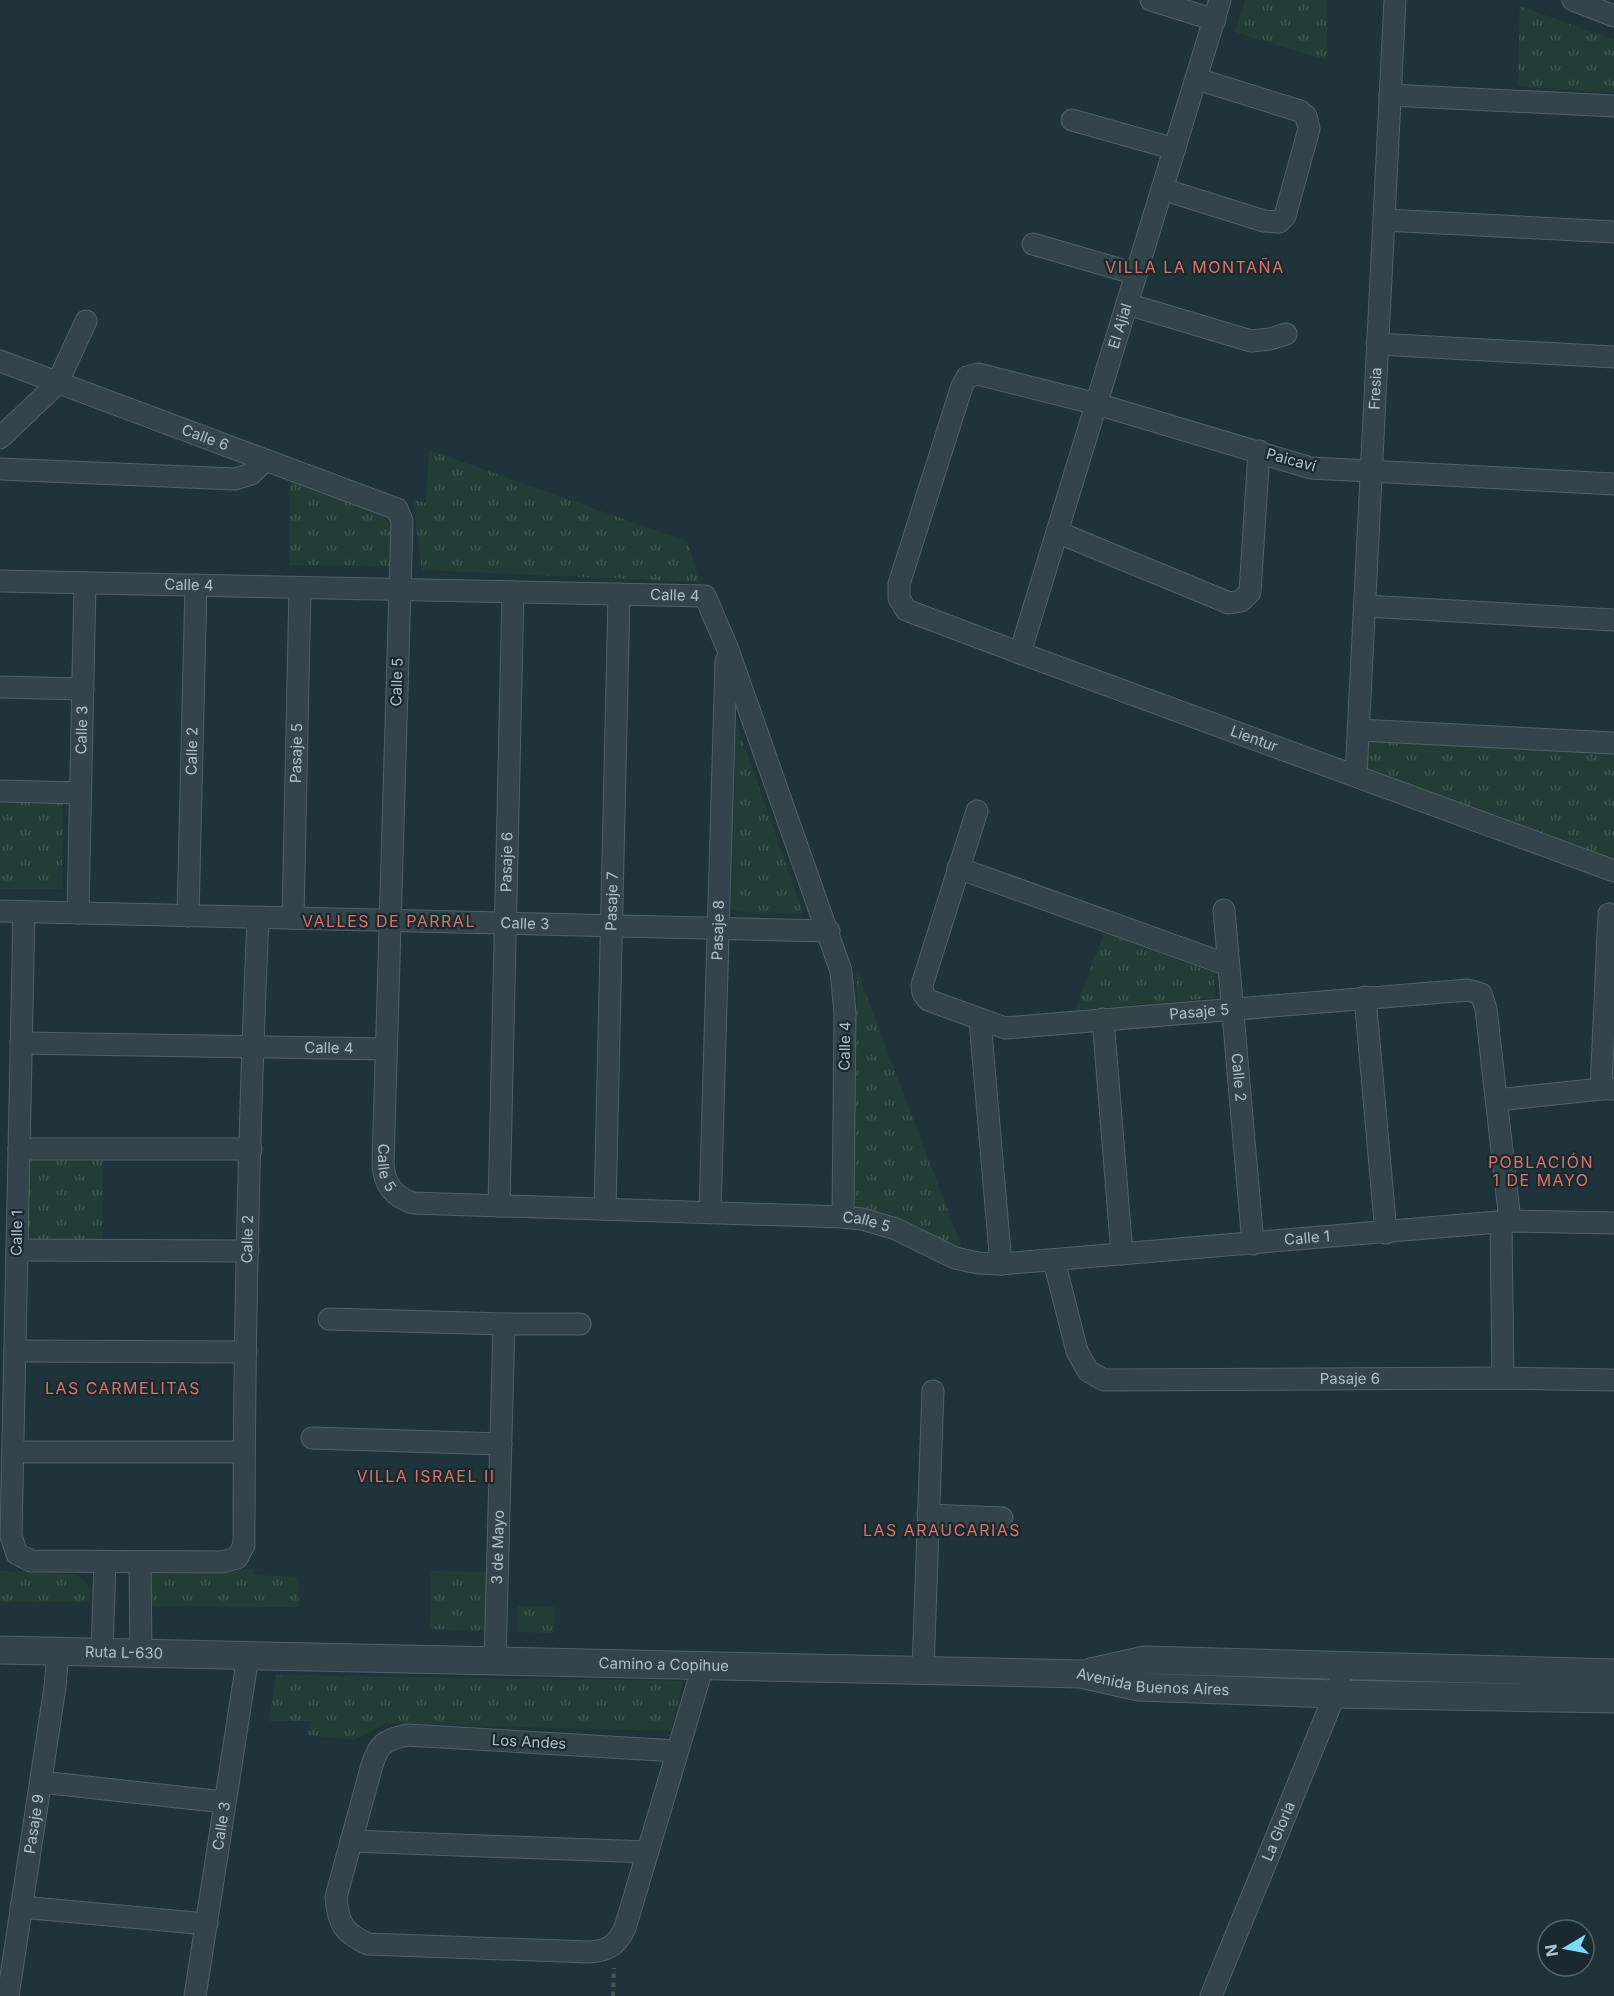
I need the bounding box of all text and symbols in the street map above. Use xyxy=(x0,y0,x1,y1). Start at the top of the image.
district label: VILLA LA MONTAÑA xyxy=(1105,257,1285,277)
street label: El Ajial xyxy=(1104,301,1136,351)
street label: Fresia xyxy=(1364,367,1386,410)
street label: Calle 6 xyxy=(179,420,232,454)
street label: Paicaví xyxy=(1264,444,1318,475)
street label: Calle 4 xyxy=(164,574,214,595)
street label: Calle 4 xyxy=(650,585,700,605)
street label: Calle 5 xyxy=(386,657,407,707)
street label: Calle 3 xyxy=(71,705,91,755)
street label: Lientur xyxy=(1228,721,1281,756)
street label: Pasaje 5 xyxy=(286,723,306,783)
street label: Calle 2 xyxy=(181,726,202,776)
street label: Pasaje 6 xyxy=(496,832,517,892)
street label: Pasaje 7 xyxy=(601,871,622,931)
street label: Pasaje 8 xyxy=(707,900,728,961)
district label: VALLES DE PARRAL xyxy=(302,911,476,931)
street label: Calle 3 xyxy=(500,913,550,933)
street label: Pasaje 5 xyxy=(1168,1000,1230,1023)
street label: Calle 4 xyxy=(835,1021,854,1071)
street label: Calle 4 xyxy=(304,1038,354,1057)
street label: Calle 2 xyxy=(1227,1052,1251,1102)
street label: Calle 5 xyxy=(374,1143,401,1195)
district label: POBLACIÓN 1 DE MAYO xyxy=(1488,1152,1594,1190)
street label: Calle 5 xyxy=(842,1207,893,1236)
street label: Calle 1 xyxy=(7,1210,26,1256)
street label: Calle 2 xyxy=(237,1214,257,1264)
street label: Calle 1 xyxy=(1283,1226,1331,1249)
street label: Pasaje 6 xyxy=(1320,1369,1380,1388)
district label: LAS CARMELITAS xyxy=(45,1378,201,1398)
district label: VILLA ISRAEL II xyxy=(356,1466,496,1486)
street label: 3 de Mayo xyxy=(487,1510,508,1585)
district label: LAS ARAUCARIAS xyxy=(863,1520,1021,1540)
street label: Ruta L-630 xyxy=(85,1642,163,1663)
street label: Camino a Copihue xyxy=(599,1653,729,1675)
street label: Avenida Buenos Aires xyxy=(1075,1663,1230,1699)
street label: Los Andes xyxy=(491,1730,567,1753)
street label: Pasaje 9 xyxy=(20,1793,48,1855)
street label: La Gloria xyxy=(1257,1798,1299,1864)
street label: Calle 3 xyxy=(208,1800,234,1852)
north arrow xyxy=(1536,1918,1596,1978)
text: N xyxy=(1540,1943,1562,1958)

